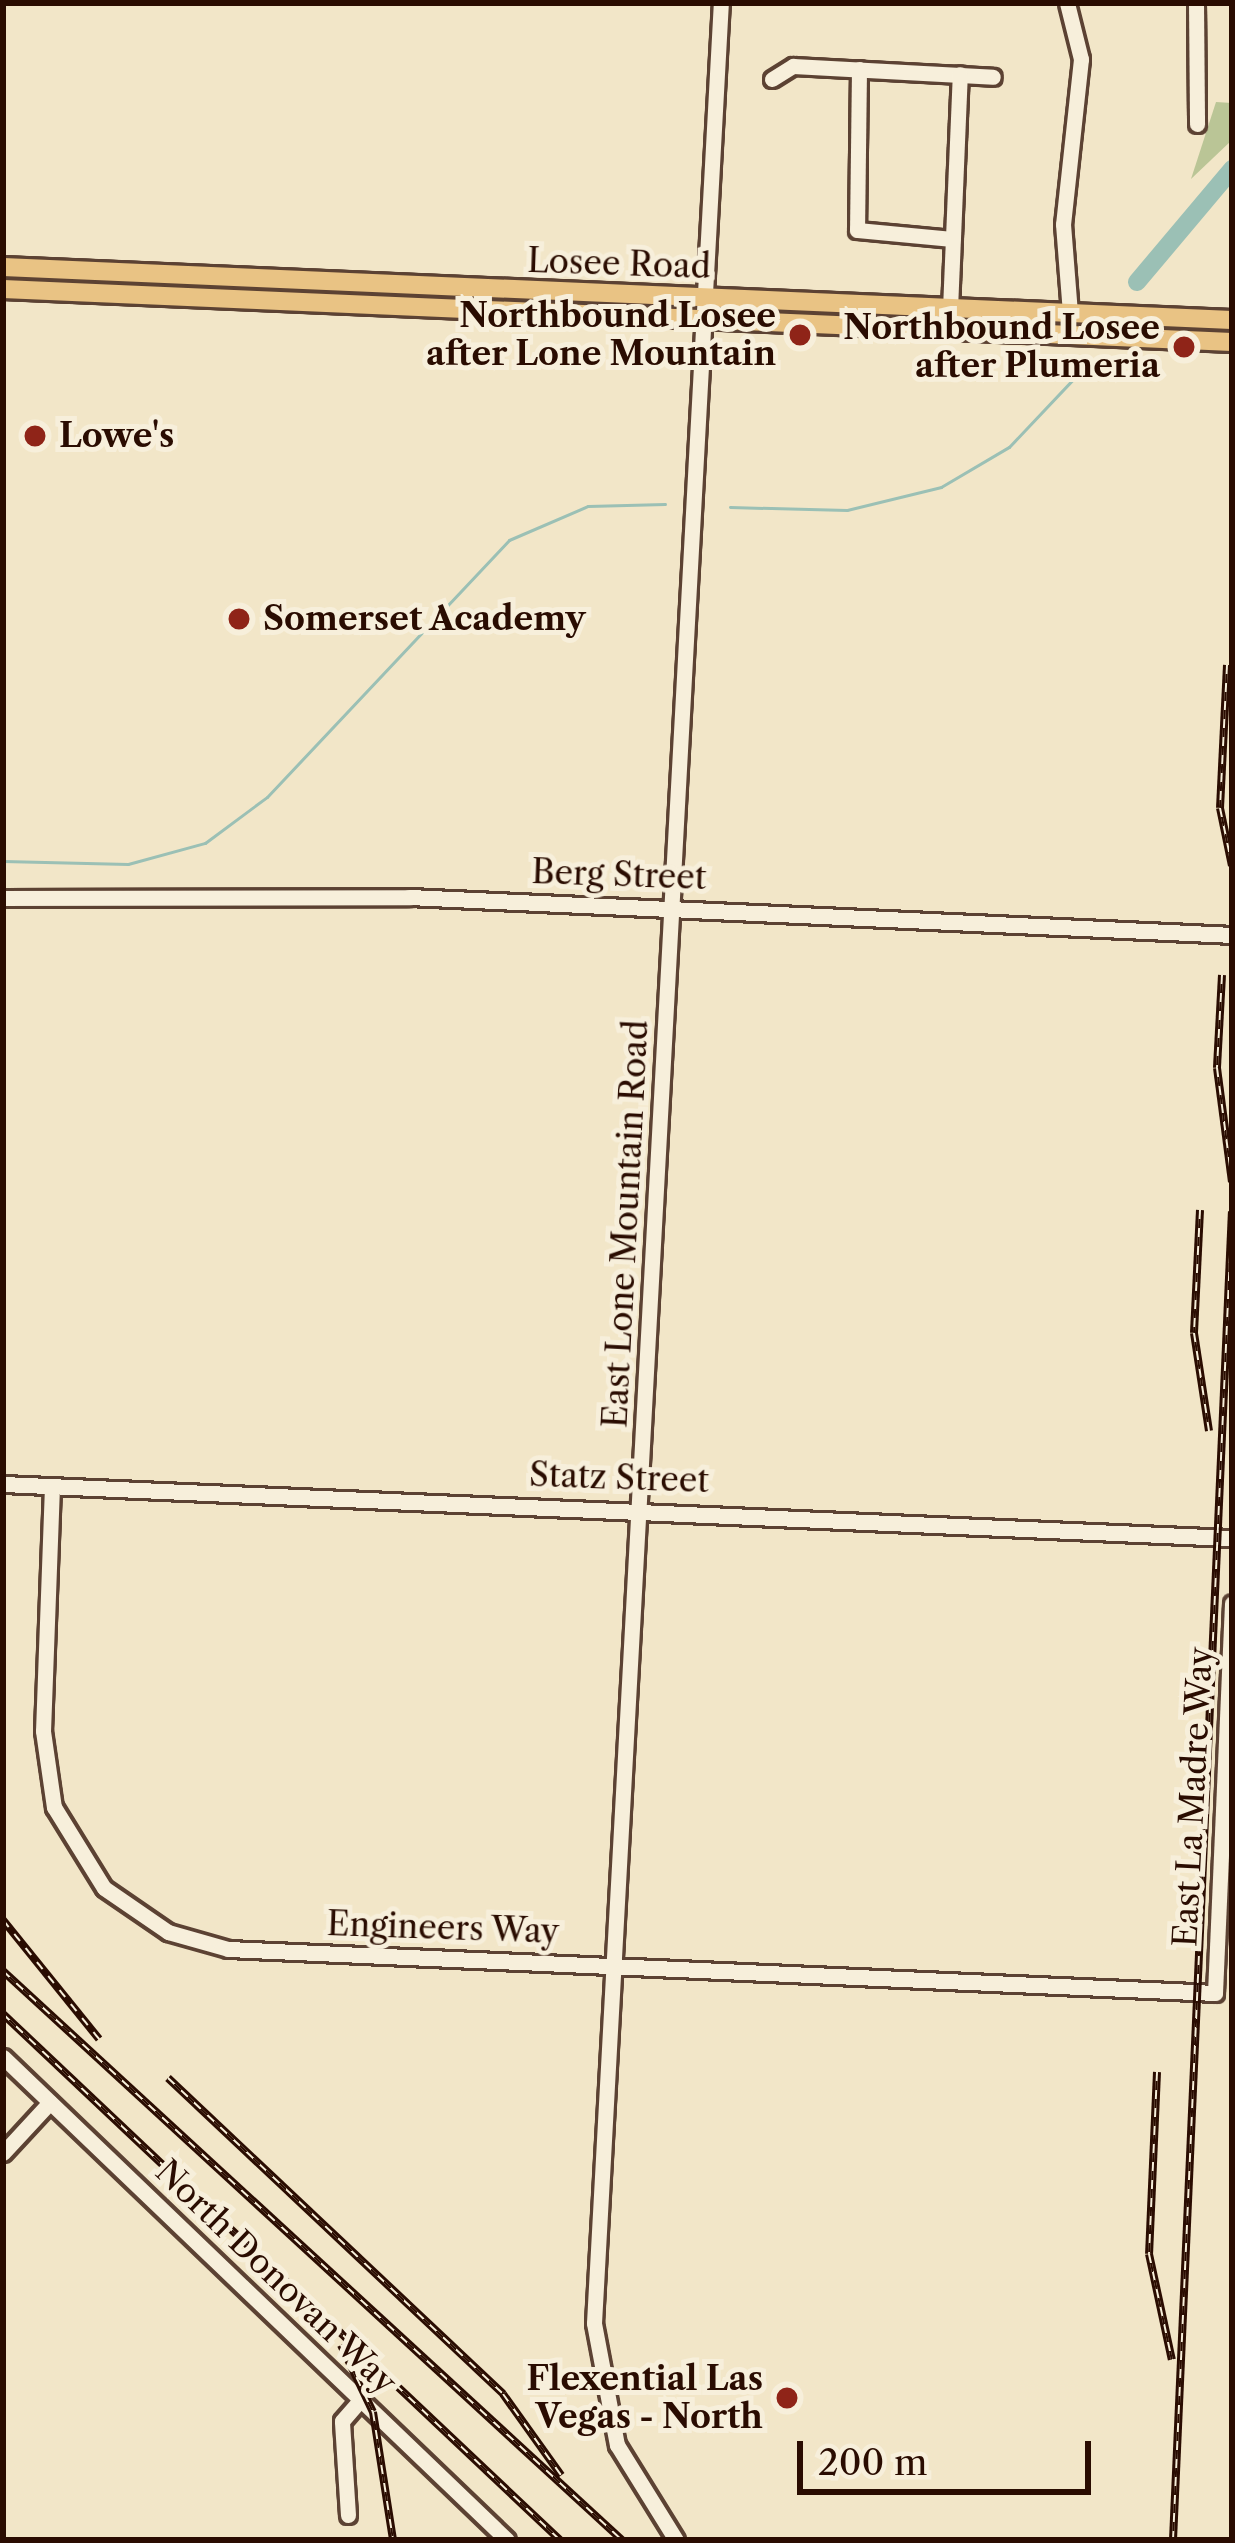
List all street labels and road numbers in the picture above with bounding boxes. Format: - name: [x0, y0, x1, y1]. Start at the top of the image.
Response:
- street label: Losee Road: [527, 241, 711, 287]
- street label: Berg Street: [531, 852, 707, 898]
- street label: East Lone Mountain Road: [596, 1019, 656, 1429]
- street label: Statz Street: [528, 1455, 710, 1501]
- street label: East La Madre Way: [1165, 1645, 1221, 1949]
- street label: Engineers Way: [326, 1904, 560, 1952]
- street label: North Donovan Way: [147, 2151, 405, 2403]

